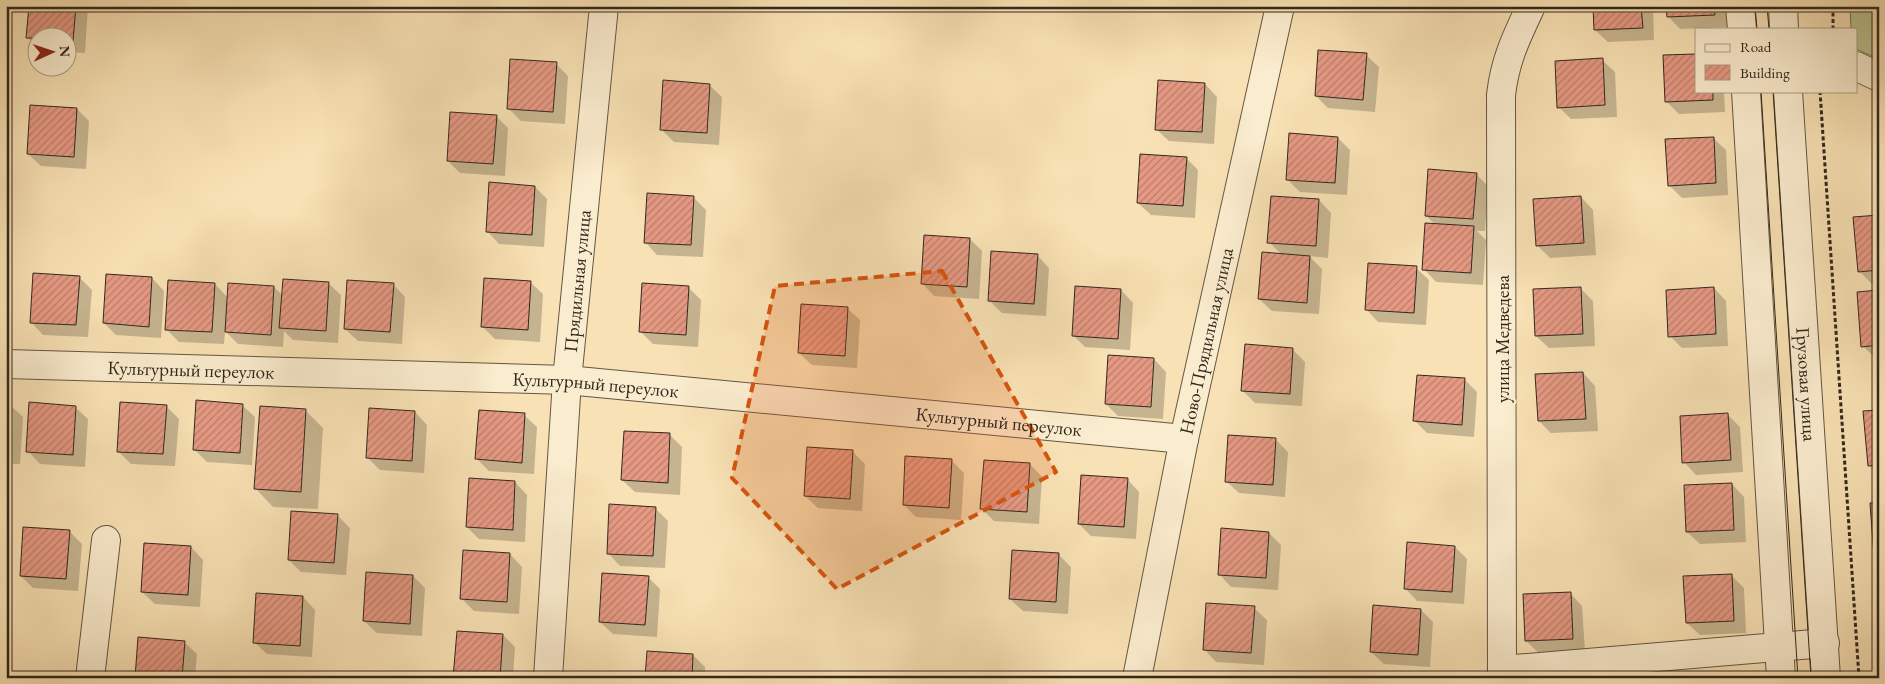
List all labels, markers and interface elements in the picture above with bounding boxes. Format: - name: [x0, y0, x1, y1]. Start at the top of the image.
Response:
- north arrow: [28, 28, 78, 78]
- legend: [1695, 28, 1858, 92]
- text: Road: [1740, 37, 1772, 56]
- text: N: [56, 45, 74, 58]
- text: Building: [1740, 63, 1790, 82]
- street label: Прядильная улица: [558, 208, 597, 354]
- street label: Ново-Прядильная улица: [1173, 245, 1239, 437]
- street label: улица Медведева: [1490, 275, 1515, 403]
- street label: Грузовая улица: [1790, 327, 1823, 443]
- street label: Культурный переулок: [107, 355, 275, 385]
- street label: Культурный переулок: [512, 366, 680, 404]
- street label: Культурный переулок: [915, 401, 1083, 442]

